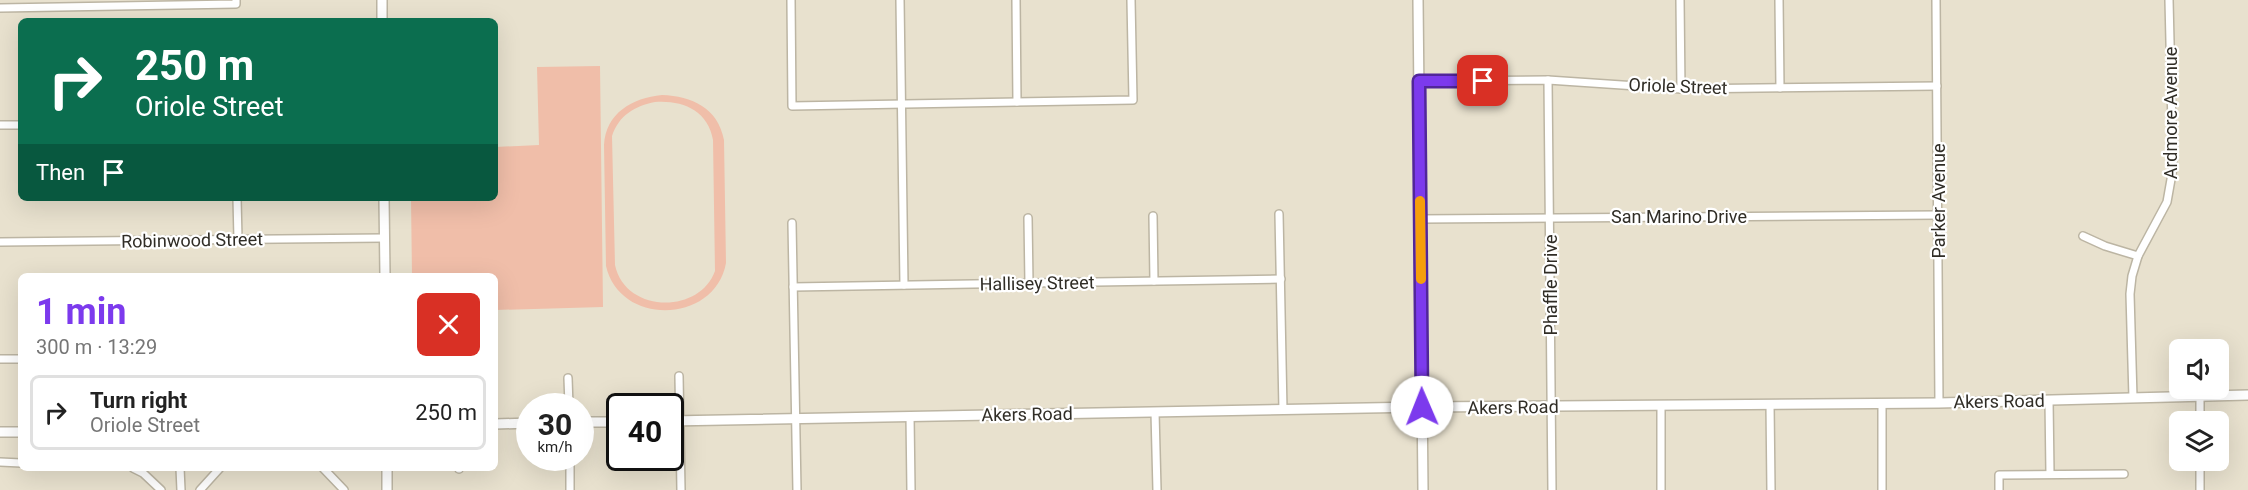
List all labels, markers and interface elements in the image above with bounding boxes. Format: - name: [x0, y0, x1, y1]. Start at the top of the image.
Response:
- text: 250 m: [135, 41, 254, 90]
- icon: right: [36, 42, 114, 120]
- street label: Ardmore Avenue: [2160, 47, 2181, 179]
- pin: [1457, 55, 1508, 106]
- icon: arrive: [1466, 64, 1499, 97]
- street label: Oriole Street: [1628, 74, 1728, 98]
- text: Oriole Street: [135, 91, 284, 123]
- street label: Parker Avenue: [1928, 143, 1949, 259]
- icon: arrive: [97, 156, 130, 189]
- text: Then: [36, 160, 85, 185]
- street label: San Marino Drive: [1611, 206, 1747, 227]
- street label: Robinwood Street: [121, 228, 263, 252]
- street label: Phaffle Drive: [1540, 235, 1561, 335]
- street label: Hallisey Street: [979, 271, 1095, 295]
- text: 1 min: [36, 291, 127, 333]
- button: close: [417, 293, 480, 356]
- text: 300 m · 13:29: [36, 335, 157, 359]
- map controls: [2169, 339, 2229, 471]
- button: sound: [2169, 339, 2229, 399]
- position arrow: [1390, 375, 1454, 439]
- text: Turn right: [90, 388, 187, 413]
- street label: Akers Road: [1953, 390, 2045, 412]
- speed limit sign: 40: [606, 393, 684, 471]
- icon: right: [39, 396, 72, 429]
- street label: Akers Road: [1467, 396, 1559, 418]
- text: 250 m: [415, 400, 477, 425]
- street label: Akers Road: [981, 403, 1073, 425]
- text: 30: [538, 407, 572, 442]
- button: layers: [2169, 411, 2229, 471]
- text: Oriole Street: [90, 413, 200, 437]
- text: km/h: [537, 438, 573, 456]

